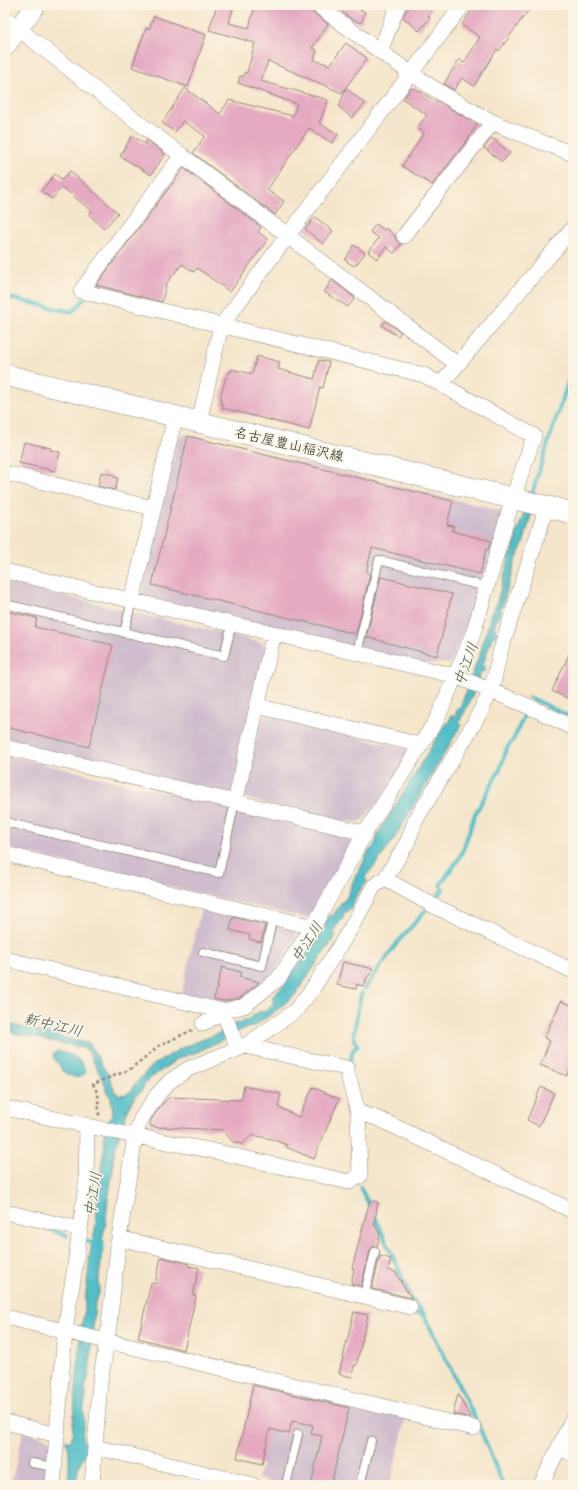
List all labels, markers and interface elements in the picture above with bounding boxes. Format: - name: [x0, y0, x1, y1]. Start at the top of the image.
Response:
- street label: 名古屋豊山稲沢線: [232, 423, 346, 468]
- water label: 中江川: [449, 639, 485, 689]
- water label: 中江川: [286, 918, 329, 967]
- water label: 新中江川: [21, 1009, 84, 1043]
- water label: 中江川: [80, 1170, 108, 1218]

